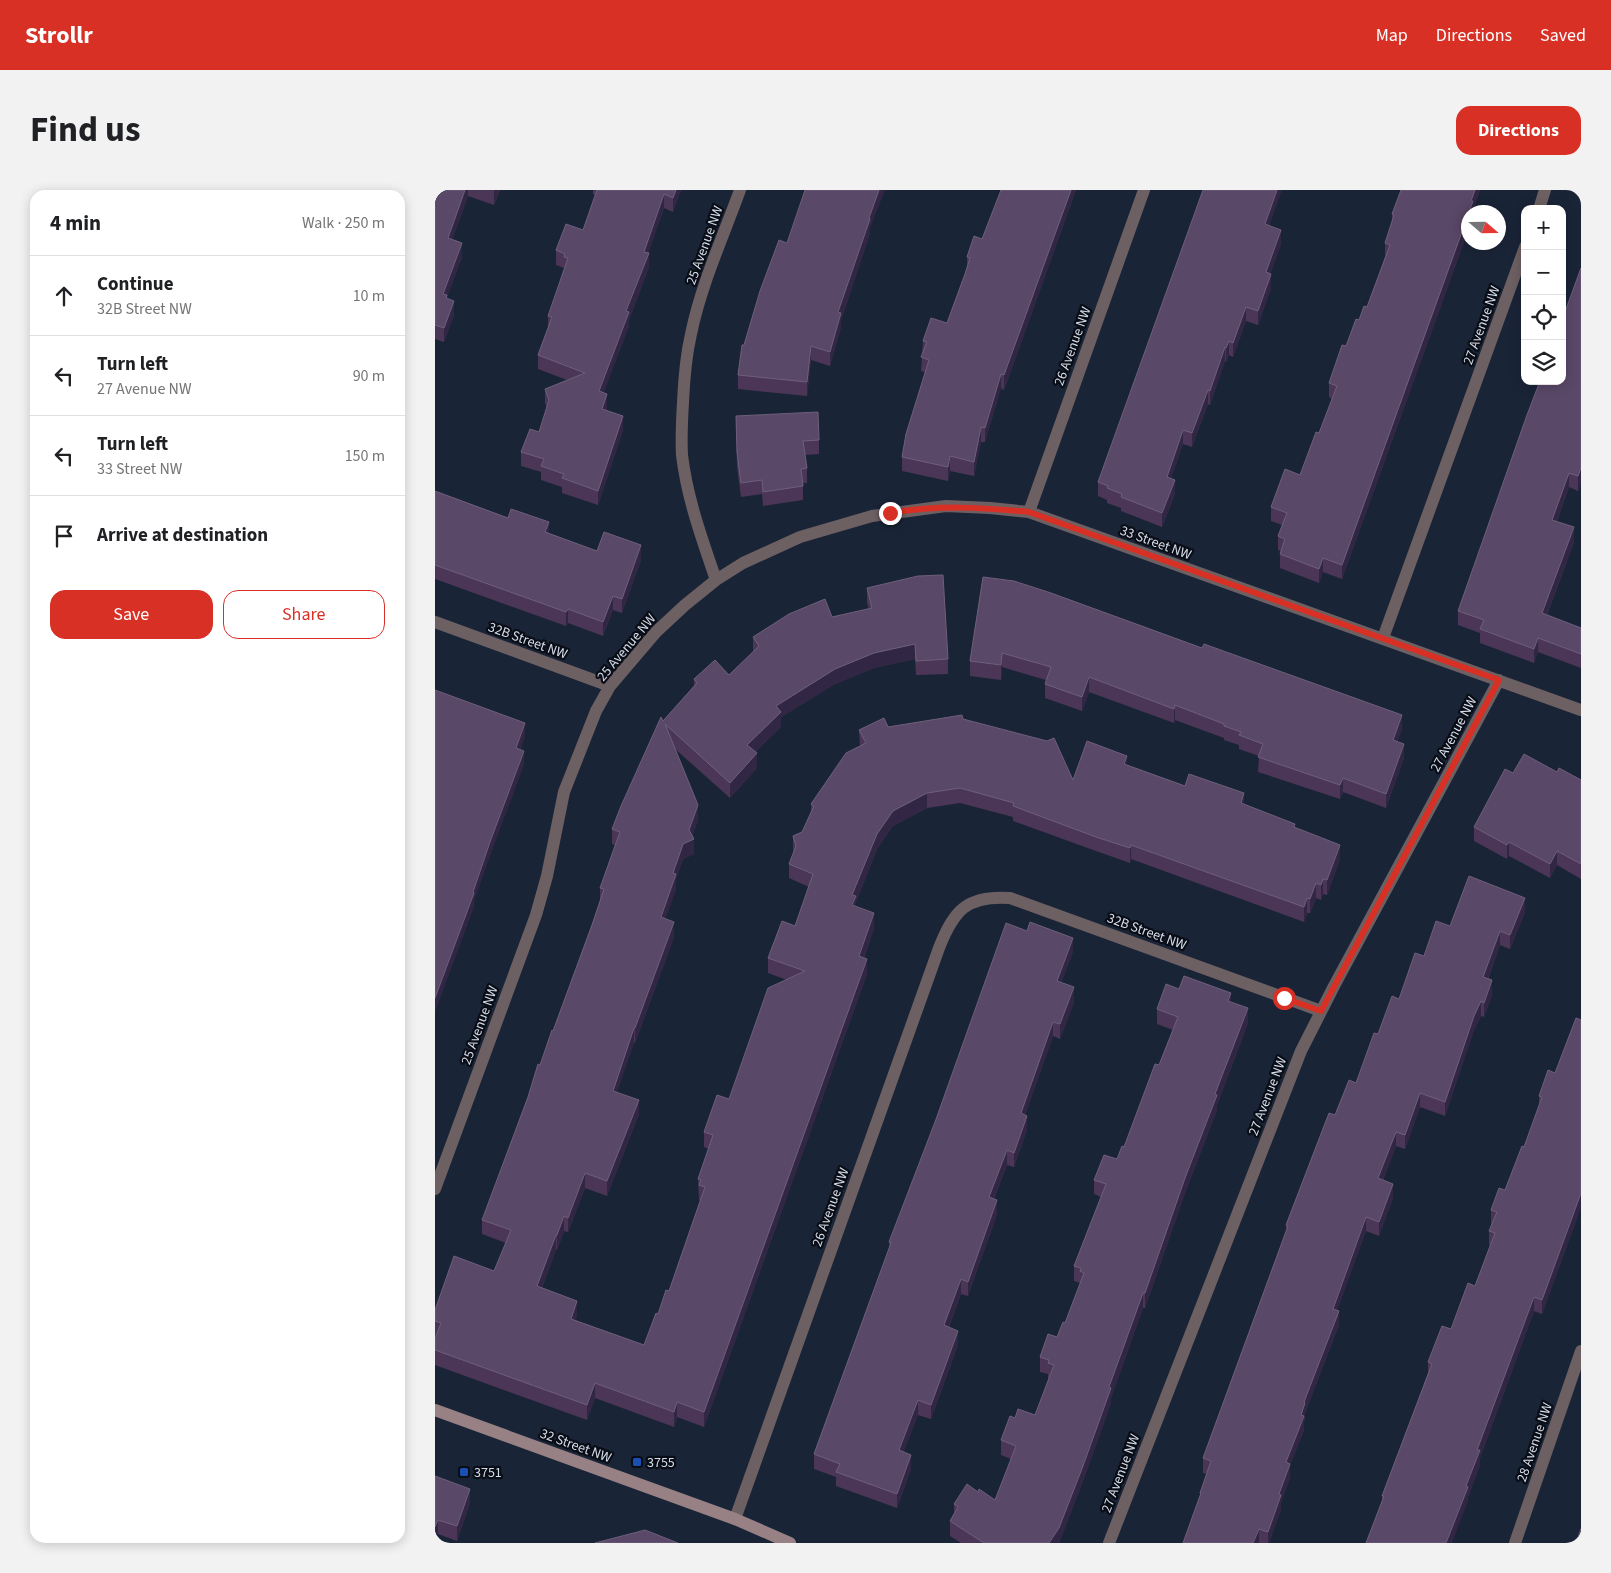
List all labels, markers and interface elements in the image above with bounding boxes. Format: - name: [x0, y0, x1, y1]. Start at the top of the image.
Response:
- text: Strollr: [25, 18, 93, 53]
- text: Map: [1376, 23, 1408, 48]
- text: Directions: [1436, 23, 1512, 48]
- text: Saved: [1540, 23, 1586, 48]
- text: Find us: [30, 105, 140, 155]
- button: Directions: [1456, 106, 1581, 155]
- street label: 25 Avenue NW: [681, 203, 728, 288]
- north arrow: [1461, 205, 1506, 250]
- map controls: [1521, 205, 1566, 385]
- button: +: [1521, 205, 1566, 250]
- text: 4 min: [50, 208, 101, 238]
- text: Walk · 250 m: [302, 212, 385, 234]
- button: −: [1521, 250, 1566, 295]
- text: Continue: [97, 271, 174, 298]
- icon: ahead: [50, 282, 78, 310]
- street label: 27 Avenue NW: [1458, 283, 1505, 368]
- text: 10 m: [353, 285, 385, 307]
- button: locate: [1521, 295, 1566, 340]
- text: 32B Street NW: [97, 298, 192, 320]
- street label: 26 Avenue NW: [1049, 304, 1096, 389]
- button: layers: [1521, 340, 1566, 385]
- text: Turn left: [97, 351, 168, 378]
- icon: left: [50, 362, 78, 390]
- text: 90 m: [353, 365, 385, 387]
- text: 27 Avenue NW: [97, 378, 192, 400]
- text: Turn left: [97, 431, 168, 458]
- icon: left: [50, 442, 78, 470]
- text: 150 m: [345, 445, 385, 467]
- text: 33 Street NW: [97, 458, 182, 480]
- route end: [879, 502, 902, 525]
- street label: 33 Street NW: [1117, 521, 1194, 565]
- icon: arrive: [50, 522, 78, 550]
- text: Arrive at destination: [97, 522, 268, 549]
- button: Save: [50, 590, 213, 639]
- button: Share: [223, 590, 385, 639]
- street label: 25 Avenue NW: [593, 610, 661, 686]
- street label: 32B Street NW: [485, 617, 570, 665]
- street label: 27 Avenue NW: [1426, 693, 1482, 776]
- street label: 32B Street NW: [1104, 908, 1189, 956]
- street label: 25 Avenue NW: [456, 983, 503, 1068]
- route start: [1273, 987, 1296, 1010]
- street label: 27 Avenue NW: [1244, 1054, 1292, 1139]
- street label: 26 Avenue NW: [807, 1165, 854, 1250]
- street label: 28 Avenue NW: [1512, 1400, 1558, 1485]
- street label: 32 Street NW: [537, 1424, 614, 1468]
- street label: 27 Avenue NW: [1097, 1431, 1145, 1516]
- place label: 3755: [647, 1453, 675, 1473]
- marker: 3755: [631, 1456, 643, 1468]
- place label: 3751: [474, 1463, 502, 1483]
- marker: 3751: [458, 1466, 470, 1478]

